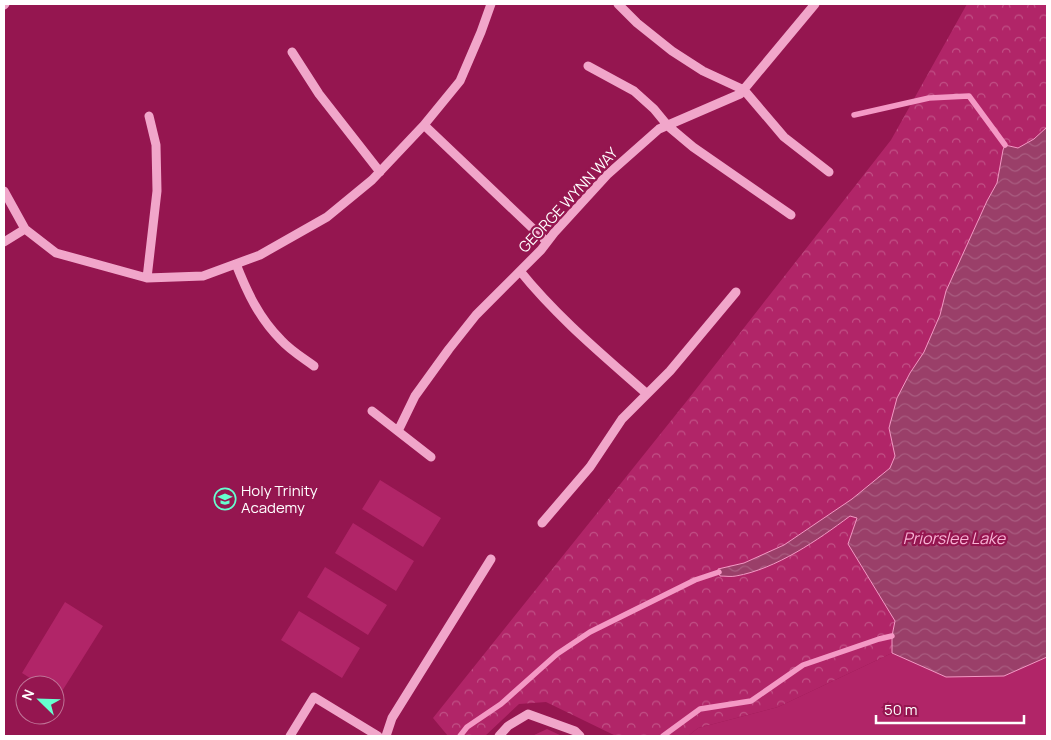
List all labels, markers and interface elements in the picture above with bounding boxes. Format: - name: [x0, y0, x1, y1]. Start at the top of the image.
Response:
- street label: GEORGE WYNN WAY: [514, 142, 623, 257]
- place label: Holy Trinity Academy: [241, 480, 318, 518]
- school or university icon: Holy Trinity Academy: [213, 487, 237, 511]
- water label: Priorslee Lake: [903, 527, 1007, 549]
- north arrow: [15, 675, 65, 725]
- text: N: [17, 686, 38, 703]
- scale bar: [876, 692, 1024, 724]
- text: 50 m: [884, 699, 918, 720]

